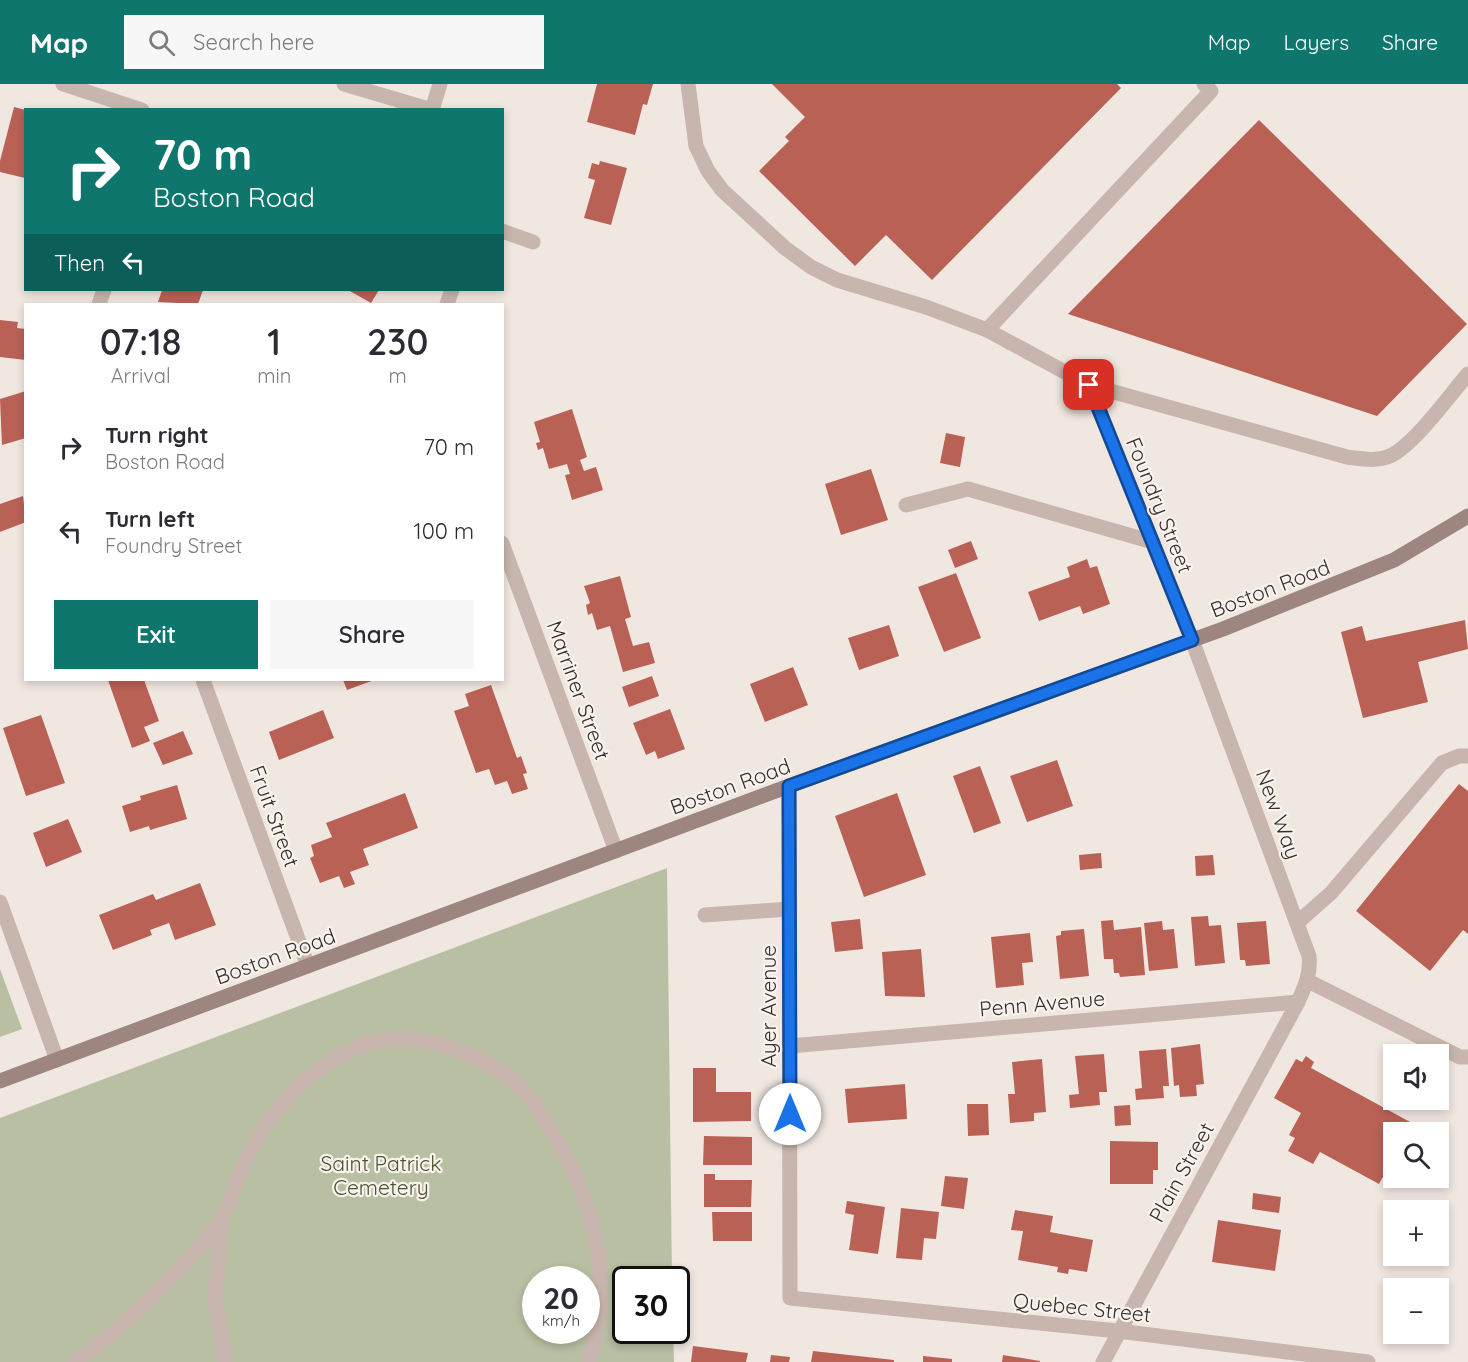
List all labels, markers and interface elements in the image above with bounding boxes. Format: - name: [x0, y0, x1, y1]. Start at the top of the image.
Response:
- search box: [124, 15, 544, 69]
- text: Map: [30, 25, 88, 60]
- icon: search: [145, 26, 178, 59]
- text: Search here: [193, 28, 315, 56]
- text: Map: [1208, 29, 1251, 55]
- text: Layers: [1284, 29, 1349, 55]
- text: Share: [1382, 29, 1438, 55]
- text: 70 m: [153, 128, 252, 181]
- icon: right: [54, 132, 132, 210]
- text: Boston Road: [153, 180, 315, 214]
- icon: left: [117, 246, 150, 279]
- text: Then: [54, 249, 105, 277]
- text: 07:18: [100, 319, 181, 364]
- text: 1: [267, 319, 281, 364]
- text: 230: [367, 319, 428, 364]
- pin: [1063, 359, 1114, 410]
- text: Arrival: [111, 363, 171, 388]
- text: min: [257, 363, 291, 388]
- text: m: [388, 363, 407, 388]
- icon: arrive: [1072, 368, 1105, 401]
- text: Turn right: [105, 421, 209, 449]
- icon: right: [54, 431, 87, 464]
- text: 70 m: [424, 433, 474, 461]
- street label: Foundry Street: [1121, 433, 1199, 577]
- text: Boston Road: [105, 449, 225, 474]
- text: Turn left: [105, 505, 195, 533]
- icon: left: [54, 515, 87, 548]
- text: 100 m: [414, 517, 474, 545]
- text: Foundry Street: [105, 533, 242, 558]
- street label: Boston Road: [1207, 553, 1333, 623]
- button: Exit: [54, 600, 258, 669]
- button: Share: [270, 600, 474, 669]
- street label: Marriner Street: [542, 617, 616, 763]
- street label: Boston Road: [666, 752, 794, 820]
- street label: Fruit Street: [245, 762, 305, 870]
- street label: New Way: [1251, 766, 1307, 862]
- street label: Boston Road: [211, 922, 339, 990]
- street label: Ayer Avenue: [755, 945, 781, 1067]
- street label: Penn Avenue: [978, 985, 1106, 1021]
- map controls: [1383, 1044, 1449, 1344]
- button: sound: [1383, 1044, 1449, 1110]
- position arrow: [758, 1082, 822, 1146]
- street label: Plain Street: [1143, 1118, 1219, 1226]
- button: search: [1383, 1122, 1449, 1188]
- park label: Saint Patrick Cemetery: [321, 1150, 441, 1200]
- button: +: [1383, 1200, 1449, 1266]
- speed limit sign: 30: [612, 1266, 690, 1344]
- button: −: [1383, 1278, 1449, 1344]
- text: 20: [543, 1279, 579, 1317]
- street label: Quebec Street: [1012, 1287, 1152, 1327]
- text: km/h: [542, 1311, 580, 1330]

